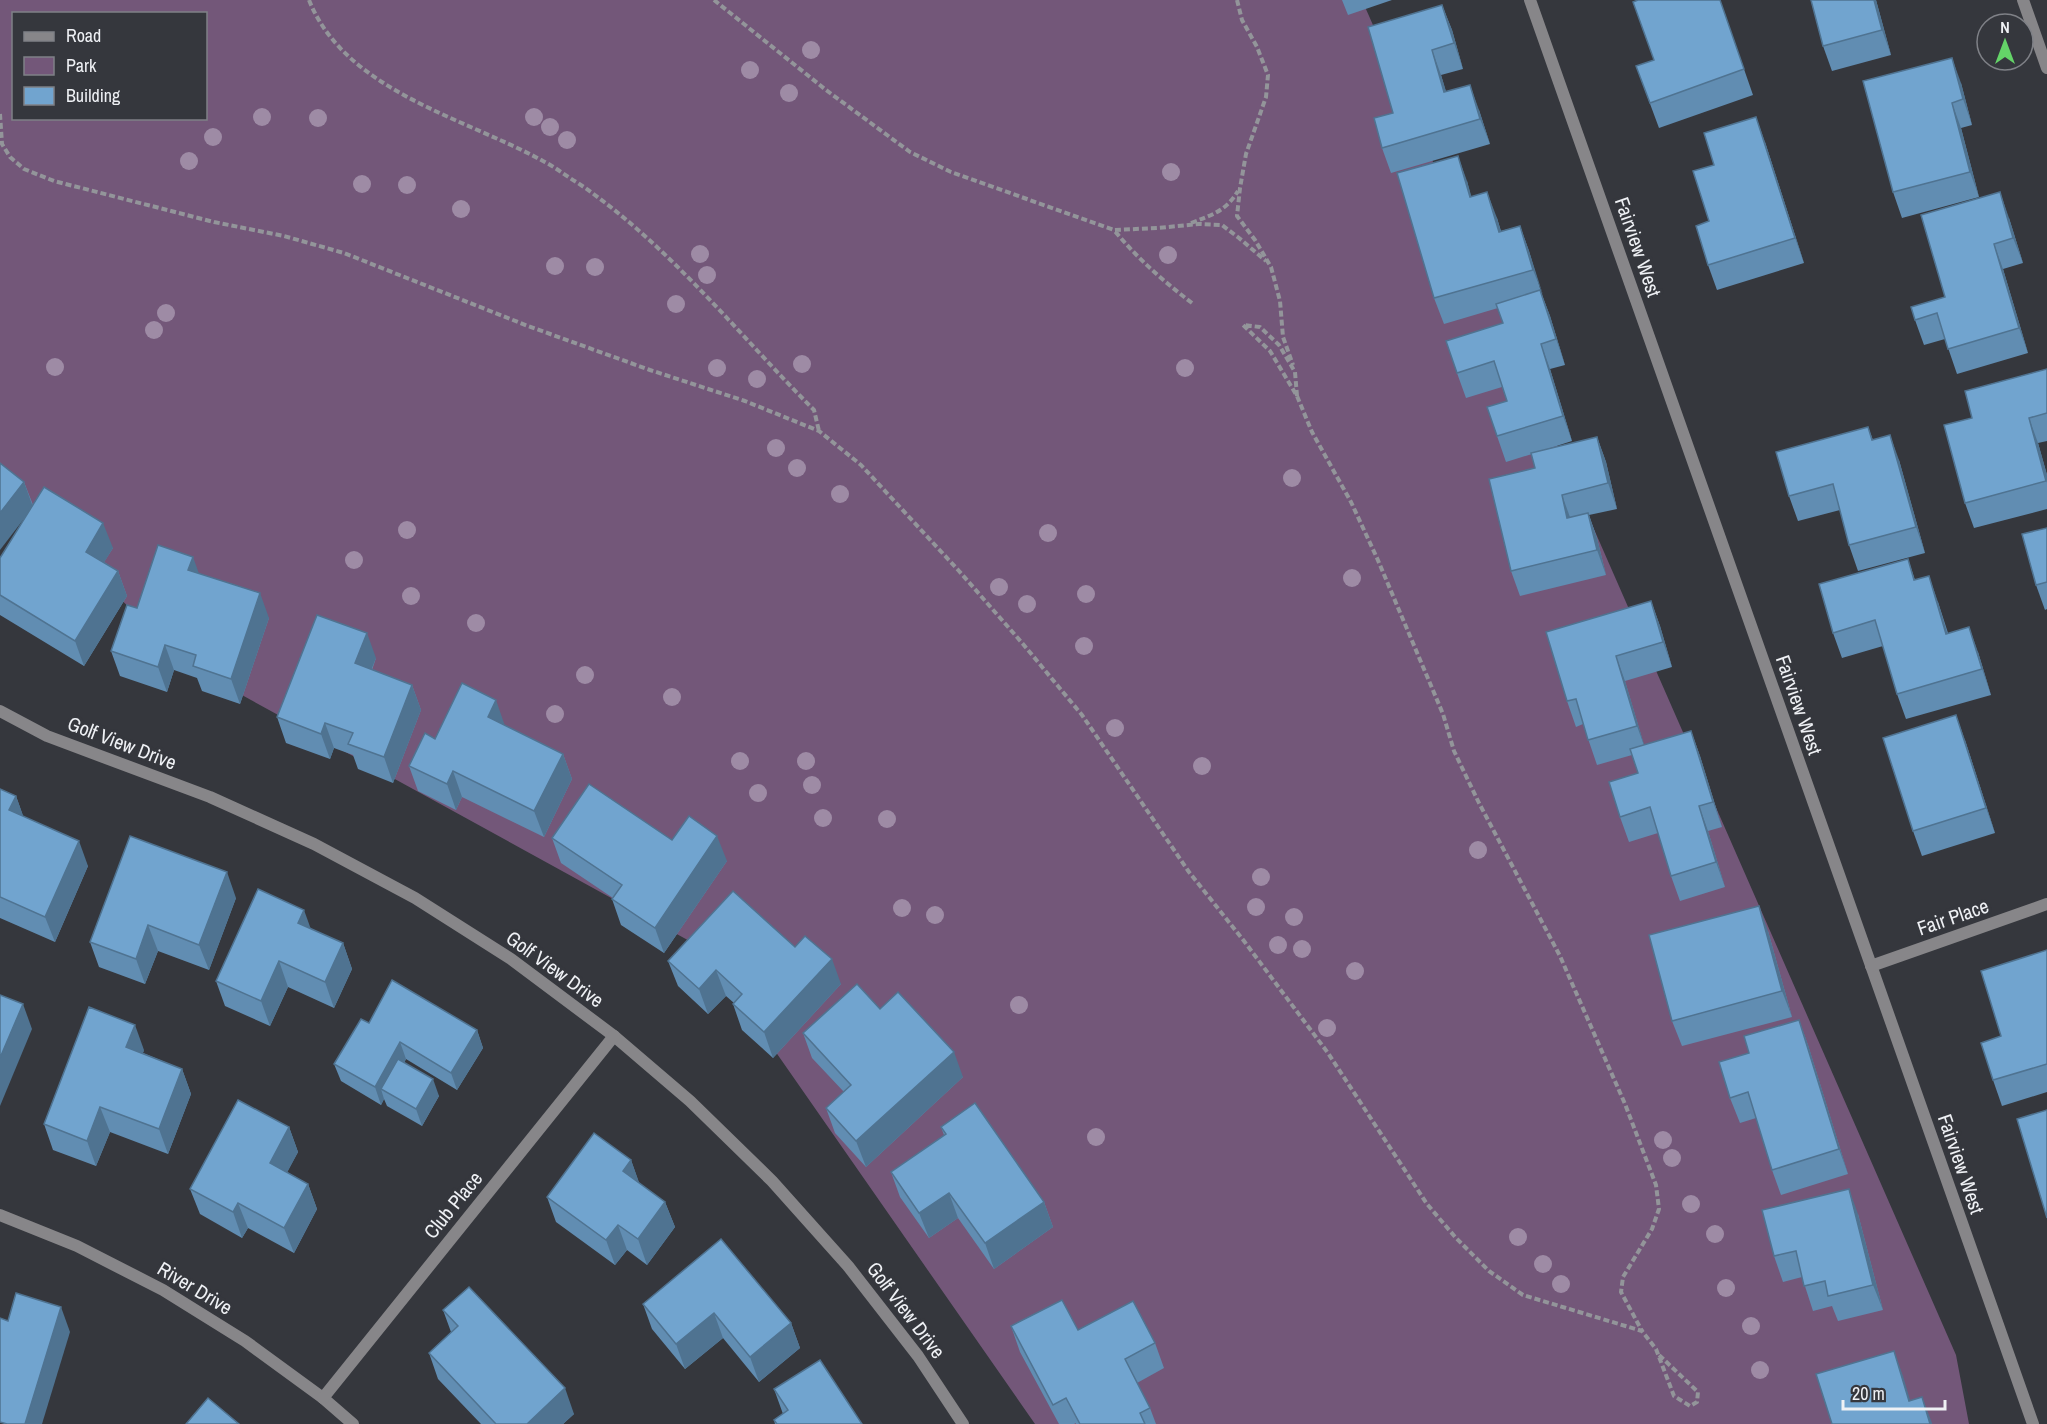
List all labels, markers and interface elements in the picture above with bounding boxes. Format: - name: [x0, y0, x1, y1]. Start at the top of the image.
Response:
- legend: [12, 12, 207, 120]
- north arrow: [1975, 12, 2035, 72]
- text: N: [2000, 16, 2010, 38]
- text: Road: [66, 23, 101, 48]
- text: Park: [66, 53, 97, 78]
- text: Building: [66, 83, 121, 108]
- street label: Fairview West: [1609, 193, 1668, 301]
- street label: Fairview West: [1770, 651, 1829, 759]
- street label: Golf View Drive: [64, 709, 180, 776]
- street label: Fair Place: [1913, 892, 1992, 941]
- street label: Golf View Drive: [501, 924, 610, 1013]
- street label: Fairview West: [1932, 1110, 1991, 1218]
- street label: Club Place: [417, 1165, 488, 1244]
- street label: River Drive: [153, 1255, 238, 1320]
- street label: Golf View Drive: [861, 1256, 952, 1364]
- scale bar: [1843, 1373, 1945, 1411]
- text: 20 m: [1852, 1381, 1885, 1406]

